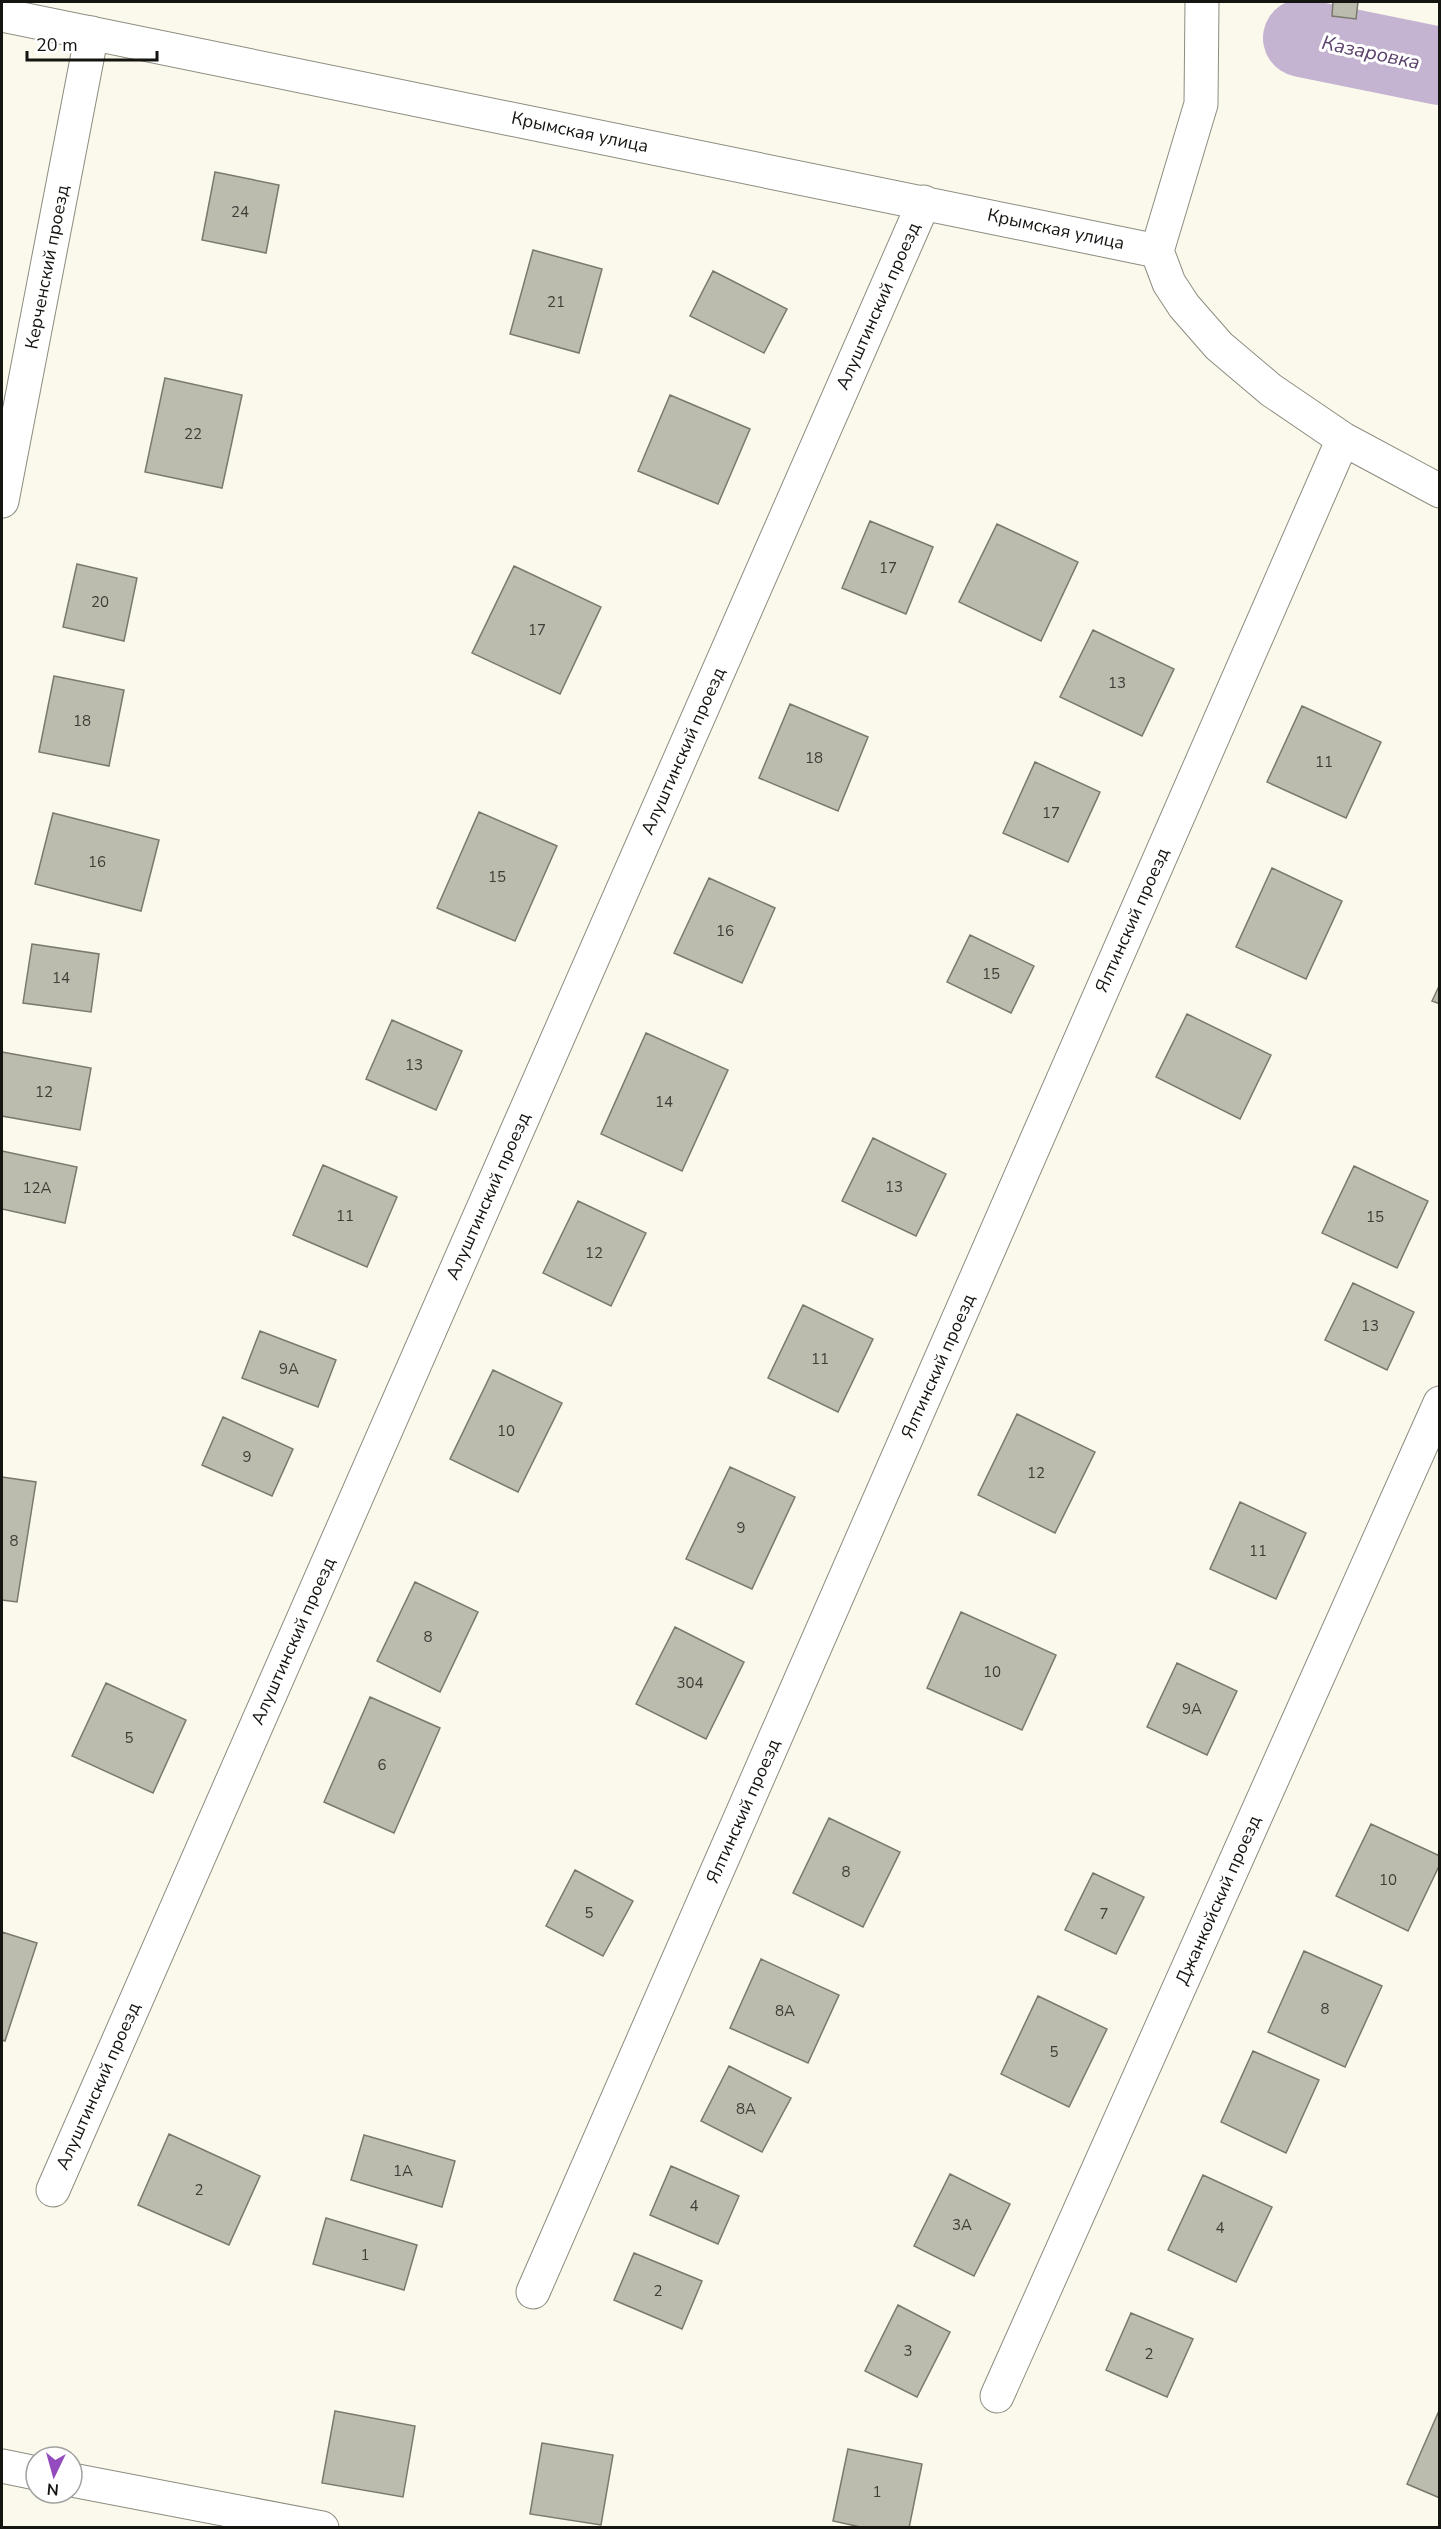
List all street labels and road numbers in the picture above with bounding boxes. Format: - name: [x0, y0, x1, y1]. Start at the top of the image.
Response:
- street label: Крымская улица: [509, 106, 651, 158]
- street label: Керченский проезд: [19, 183, 75, 351]
- street label: Крымская улица: [985, 203, 1127, 255]
- street label: Алуштинский проезд: [830, 218, 926, 394]
- street label: Алуштинский проезд: [635, 663, 731, 839]
- street label: Ялтинский проезд: [1089, 844, 1175, 996]
- street label: Алуштинский проезд: [440, 1108, 536, 1284]
- street label: Ялтинский проезд: [895, 1290, 981, 1442]
- street label: Алуштинский проезд: [245, 1553, 341, 1729]
- street label: Ялтинский проезд: [700, 1735, 786, 1887]
- street label: Джанкойский проезд: [1170, 1811, 1266, 1989]
- street label: Алуштинский проезд: [50, 1998, 146, 2174]

